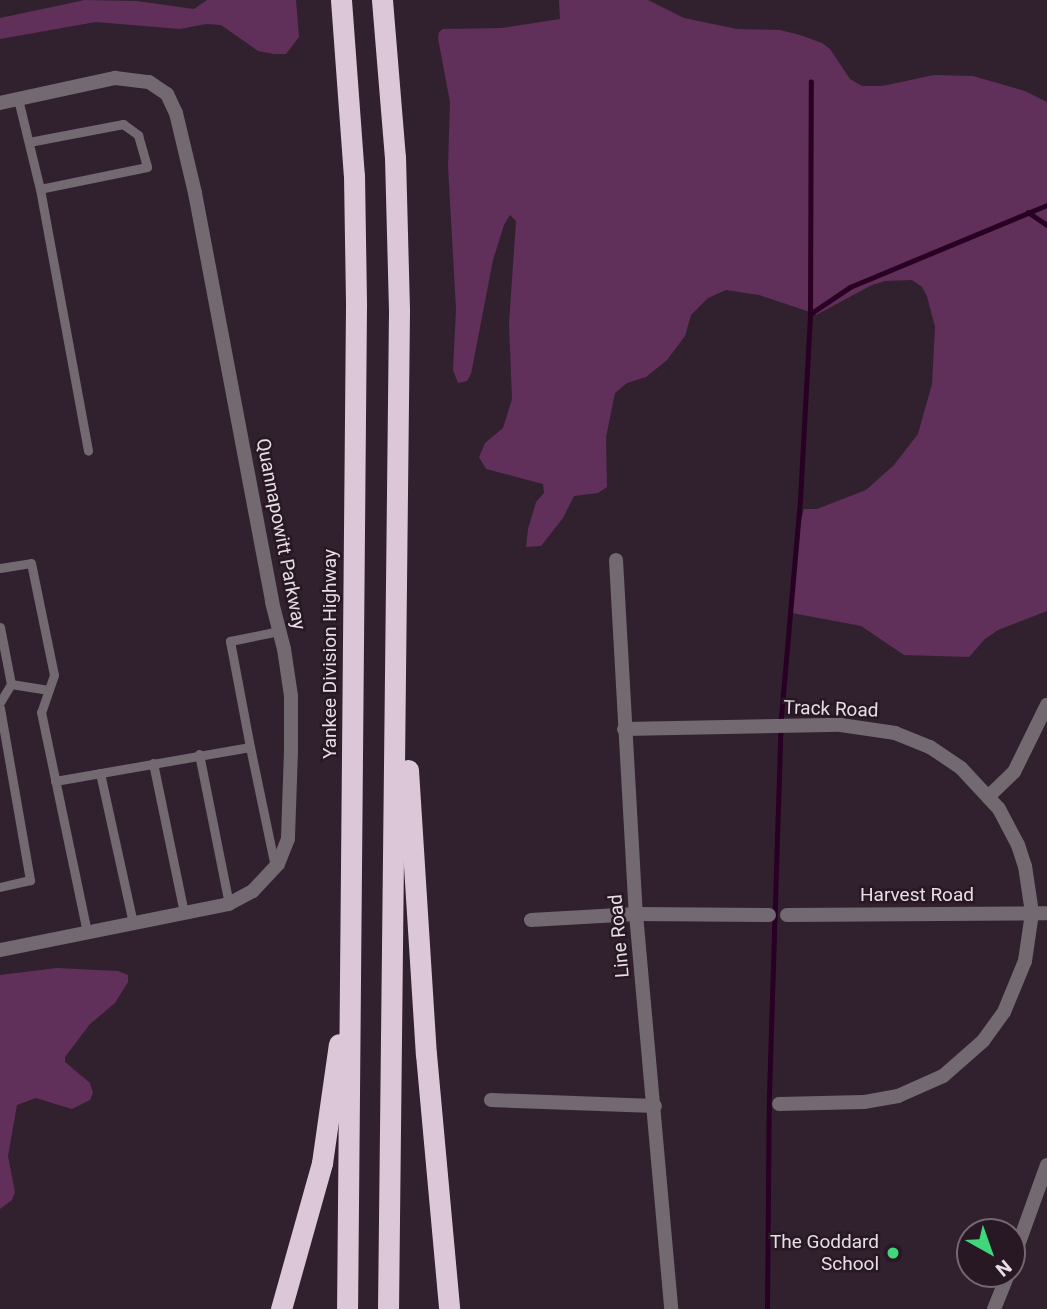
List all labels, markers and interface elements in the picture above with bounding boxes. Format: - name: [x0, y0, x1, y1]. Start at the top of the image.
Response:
- street label: Quannapowitt Parkway: [251, 436, 311, 632]
- street label: Yankee Division Highway: [319, 549, 341, 759]
- street label: Track Road: [783, 696, 879, 722]
- street label: Harvest Road: [860, 884, 974, 906]
- street label: Line Road: [604, 893, 634, 979]
- north arrow: [956, 1218, 1026, 1288]
- place label: The Goddard School: [770, 1231, 879, 1275]
- marker: The Goddard School: [885, 1245, 901, 1261]
- text: N: [991, 1255, 1016, 1281]

